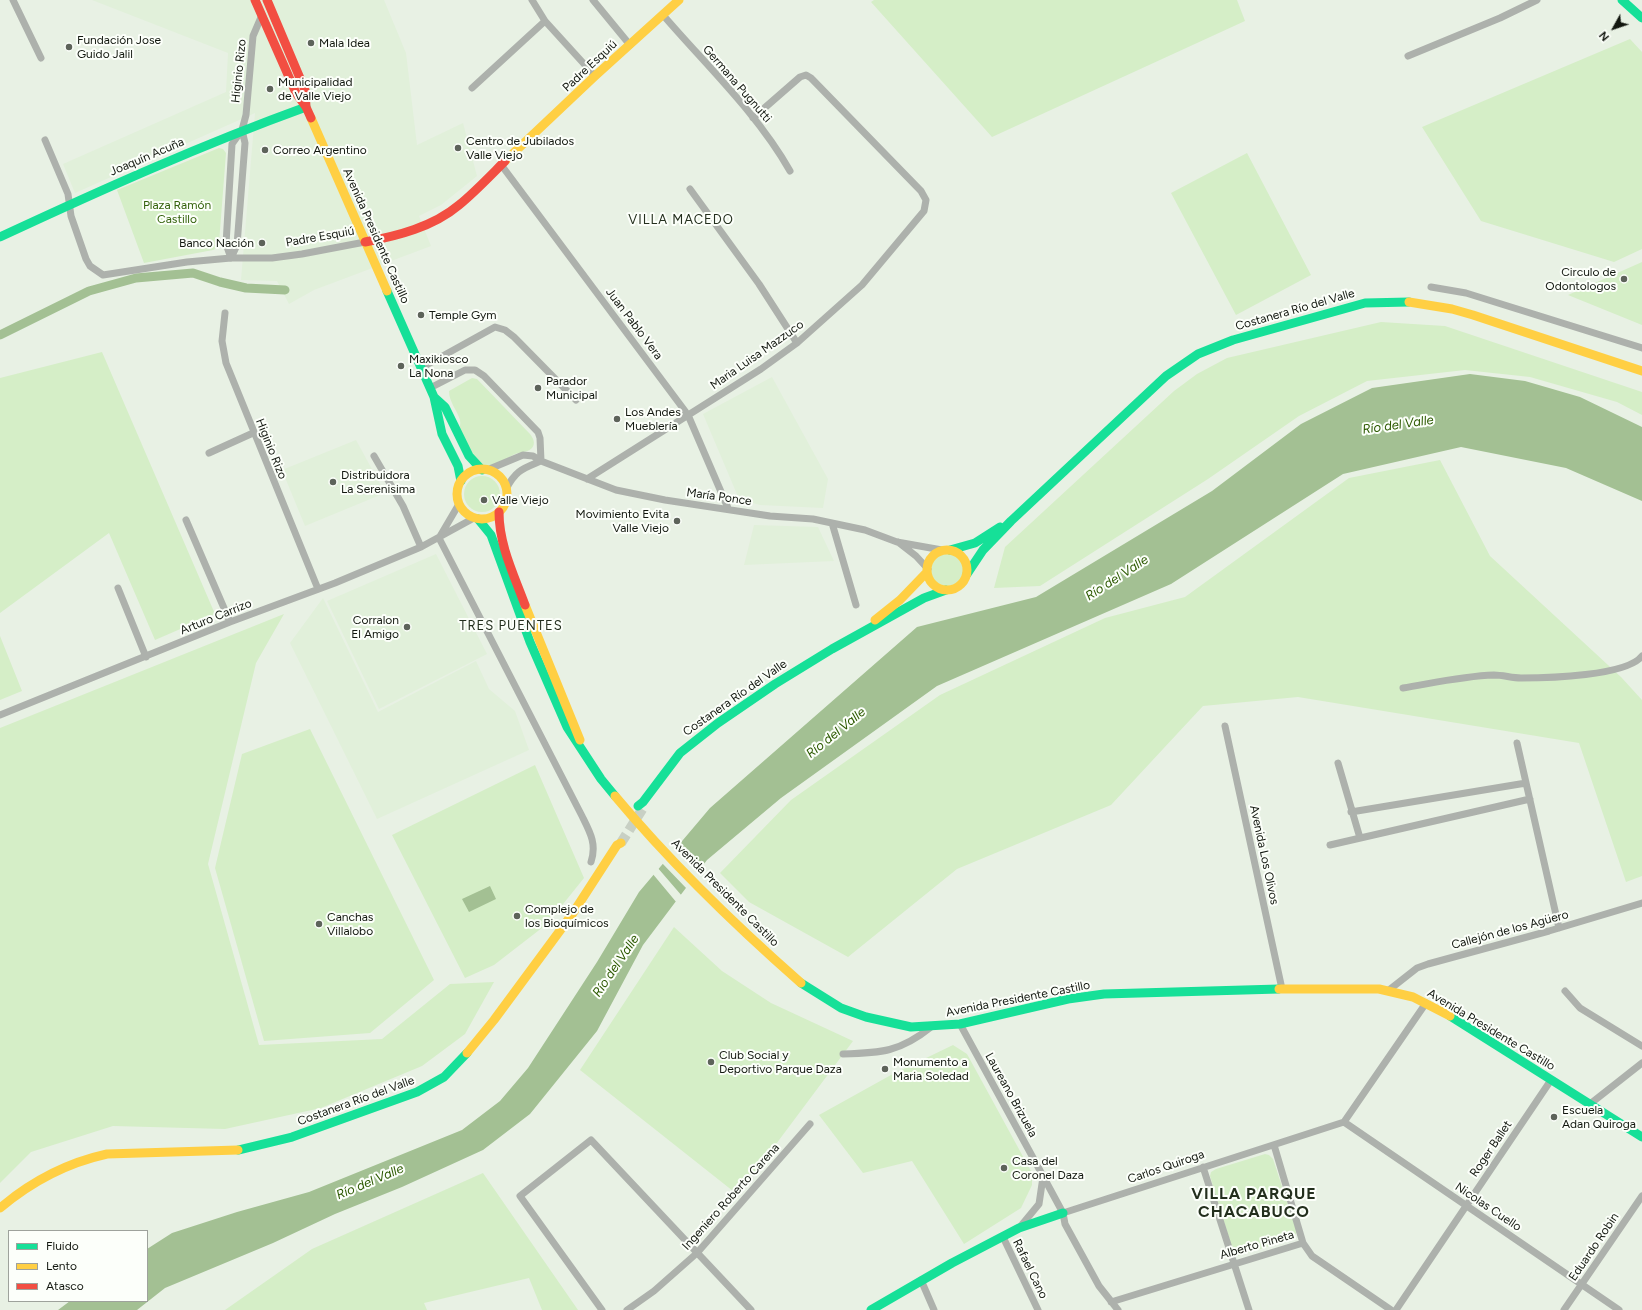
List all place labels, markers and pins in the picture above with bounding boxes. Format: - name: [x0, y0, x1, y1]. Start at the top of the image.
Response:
- place label: Fundación Jose Guido Jalil: [77, 33, 161, 61]
- place label: Mala Idea: [319, 36, 370, 50]
- marker: Mala Idea: [306, 38, 316, 48]
- marker: Fundación Jose Guido Jalil: [64, 42, 74, 52]
- place label: Municipalidad de Valle Viejo: [278, 75, 352, 103]
- marker: Municipalidad de Valle Viejo: [265, 84, 275, 94]
- place label: Centro de Jubilados Valle Viejo: [466, 134, 574, 162]
- place label: Correo Argentino: [273, 143, 367, 157]
- marker: Centro de Jubilados Valle Viejo: [453, 143, 463, 153]
- marker: Correo Argentino: [260, 145, 270, 155]
- place label: Banco Nación: [179, 236, 254, 250]
- marker: Banco Nación: [257, 238, 267, 248]
- place label: Circulo de Odontologos: [1545, 265, 1616, 293]
- marker: Circulo de Odontologos: [1619, 274, 1629, 284]
- place label: Temple Gym: [429, 308, 497, 322]
- marker: Temple Gym: [416, 310, 426, 320]
- place label: Maxikiosco La Nona: [409, 352, 468, 380]
- marker: Maxikiosco La Nona: [396, 361, 406, 371]
- place label: Parador Municipal: [546, 374, 597, 402]
- marker: Parador Municipal: [533, 383, 543, 393]
- place label: Los Andes Mueblería: [625, 405, 681, 433]
- marker: Los Andes Mueblería: [612, 414, 622, 424]
- place label: Distribuidora La Serenisima: [341, 468, 415, 496]
- marker: Distribuidora La Serenisima: [328, 477, 338, 487]
- place label: Valle Viejo: [492, 493, 549, 507]
- marker: Valle Viejo: [479, 495, 489, 505]
- place label: Movimiento Evita Valle Viejo: [576, 507, 669, 535]
- marker: Movimiento Evita Valle Viejo: [672, 516, 682, 526]
- place label: Corralon El Amigo: [351, 613, 399, 641]
- marker: Corralon El Amigo: [402, 622, 412, 632]
- place label: Complejo de los Bioquímicos: [525, 902, 609, 930]
- place label: Canchas Villalobo: [327, 910, 373, 938]
- marker: Complejo de los Bioquímicos: [512, 911, 522, 921]
- marker: Canchas Villalobo: [314, 919, 324, 929]
- place label: Club Social y Deportivo Parque Daza: [719, 1048, 842, 1076]
- place label: Monumento a Maria Soledad: [893, 1055, 969, 1083]
- marker: Club Social y Deportivo Parque Daza: [706, 1057, 716, 1067]
- marker: Monumento a Maria Soledad: [880, 1064, 890, 1074]
- place label: Escuela Adan Quiroga: [1562, 1103, 1636, 1131]
- marker: Escuela Adan Quiroga: [1549, 1112, 1559, 1122]
- place label: Casa del Coronel Daza: [1012, 1154, 1084, 1182]
- marker: Casa del Coronel Daza: [999, 1163, 1009, 1173]

